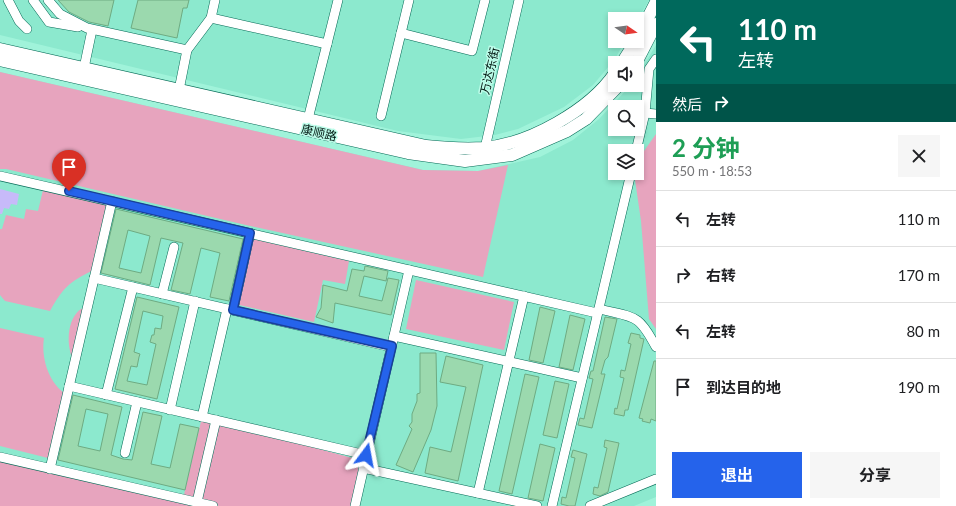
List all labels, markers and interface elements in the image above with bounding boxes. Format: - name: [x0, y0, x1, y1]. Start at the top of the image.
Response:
- north arrow: [608, 12, 644, 48]
- map controls: [608, 12, 644, 180]
- text: 110 m: [738, 12, 817, 46]
- icon: left: [672, 16, 724, 68]
- street label: 万达东街: [477, 46, 502, 96]
- text: 左转: [738, 49, 774, 71]
- button: sound: [608, 56, 644, 92]
- icon: right: [710, 92, 732, 114]
- text: 然后: [672, 95, 702, 113]
- button: search: [608, 100, 644, 136]
- street label: 康顺路: [300, 121, 338, 144]
- text: 2 分钟: [672, 133, 740, 162]
- button: close: [898, 135, 940, 177]
- button: layers: [608, 144, 644, 180]
- pin: [52, 150, 86, 191]
- icon: arrive: [58, 156, 80, 178]
- text: 550 m · 18:53: [672, 163, 752, 179]
- icon: left: [672, 208, 694, 230]
- text: 左转: [706, 210, 736, 228]
- text: 110 m: [898, 210, 940, 228]
- icon: right: [672, 264, 694, 286]
- text: 右转: [706, 266, 736, 284]
- text: 170 m: [898, 266, 940, 284]
- icon: left: [672, 320, 694, 342]
- text: 左转: [706, 322, 736, 340]
- text: 80 m: [906, 322, 940, 340]
- icon: arrive: [672, 376, 694, 398]
- text: 到达目的地: [706, 378, 781, 396]
- text: 190 m: [898, 378, 940, 396]
- position arrow: [345, 434, 387, 476]
- button: 退出: [672, 452, 802, 498]
- button: 分享: [810, 452, 940, 498]

